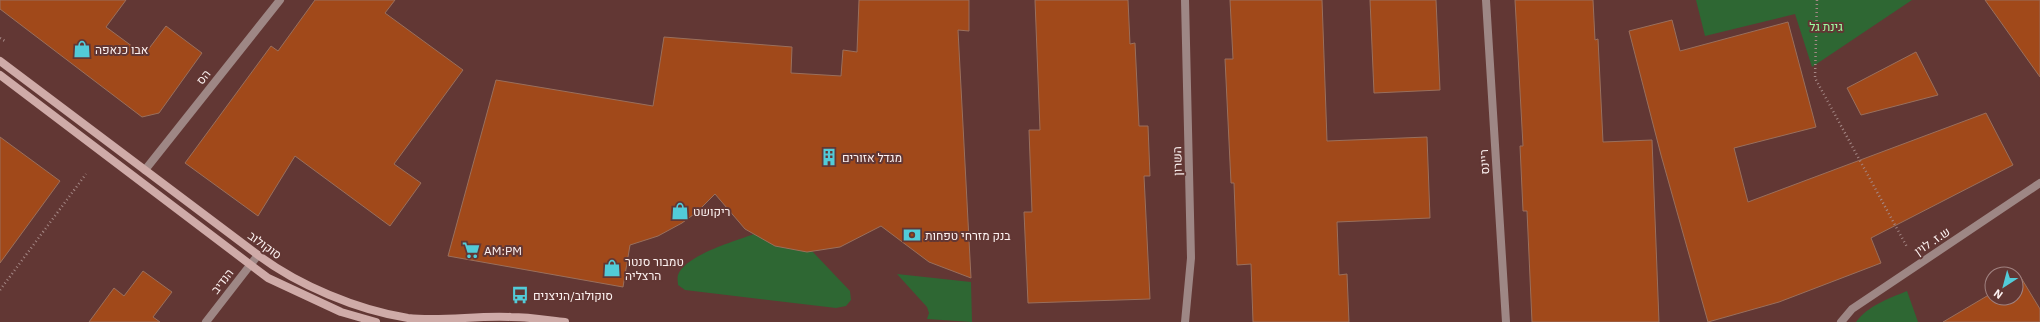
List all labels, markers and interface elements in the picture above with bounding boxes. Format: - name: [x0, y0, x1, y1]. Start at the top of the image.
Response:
- park label: גינת גל: [1809, 19, 1843, 34]
- shop icon: אבו כנאפה: [72, 39, 92, 59]
- place label: אבו כנאפה: [95, 42, 149, 57]
- street label: הס: [193, 67, 213, 87]
- street label: השרון: [1169, 146, 1185, 176]
- building icon: מגדל אזורים: [819, 147, 839, 167]
- street label: ריינס: [1476, 149, 1492, 175]
- place label: מגדל אזורים: [842, 150, 902, 165]
- shop icon: ריקושט: [670, 201, 690, 221]
- place label: ריקושט: [693, 204, 730, 219]
- street label: ש.ז. לוין: [1911, 224, 1953, 258]
- bank icon: בנק מזרחי טפחות: [902, 225, 922, 245]
- street label: סוקולוב: [245, 228, 285, 262]
- place label: בנק מזרחי טפחות: [925, 228, 1011, 243]
- supermarket icon: AM:PM: [461, 240, 481, 260]
- place label: AM:PM: [484, 243, 522, 258]
- place label: טמבור סנטר הרצליה: [625, 254, 684, 283]
- shop icon: טמבור סנטר הרצליה: [602, 258, 622, 278]
- street label: הנדיב: [208, 266, 236, 296]
- north arrow: [1984, 266, 2024, 306]
- bus stop icon: סוקולוב/הניצנים: [510, 285, 530, 305]
- text: N: [1991, 286, 2005, 302]
- place label: סוקולוב/הניצנים: [533, 288, 613, 303]

